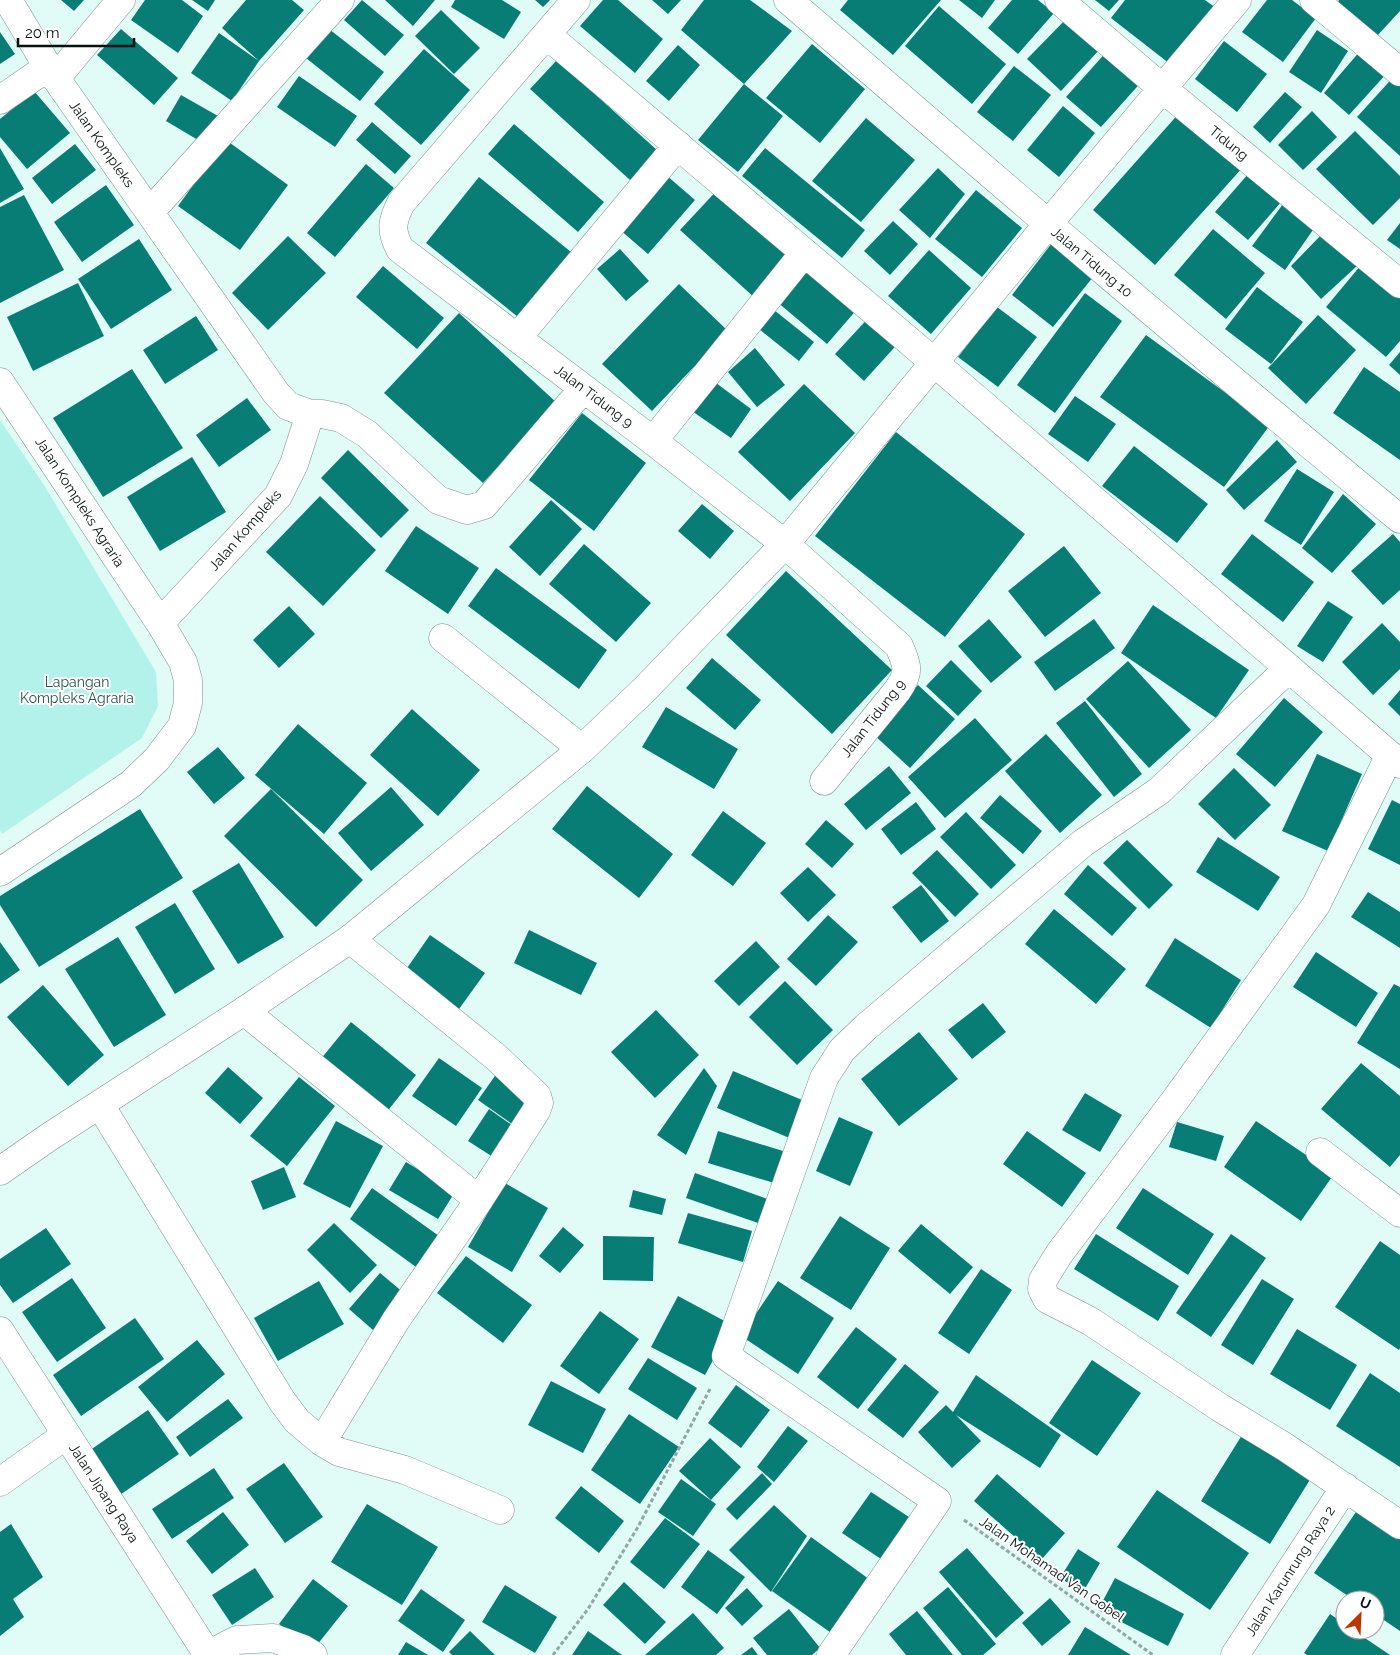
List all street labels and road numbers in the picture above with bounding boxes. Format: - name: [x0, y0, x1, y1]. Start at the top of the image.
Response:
- street label: Jalan Kompleks: [66, 98, 138, 191]
- street label: Tidung: [1206, 122, 1252, 164]
- street label: Jalan Tidung 10: [1048, 224, 1136, 300]
- street label: Jalan Tidung 9: [552, 361, 636, 431]
- street label: Jalan Kompleks Agraria: [32, 434, 128, 570]
- street label: Jalan Kompleks: [205, 486, 285, 574]
- street label: Jalan Tidung 9: [838, 676, 908, 760]
- street label: Jalan Jipang Raya: [66, 1440, 142, 1546]
- street label: Jalan Karunrung Raya 2: [1242, 1503, 1338, 1639]
- street label: Jalan Mohamad Van Gobel: [976, 1513, 1128, 1625]

